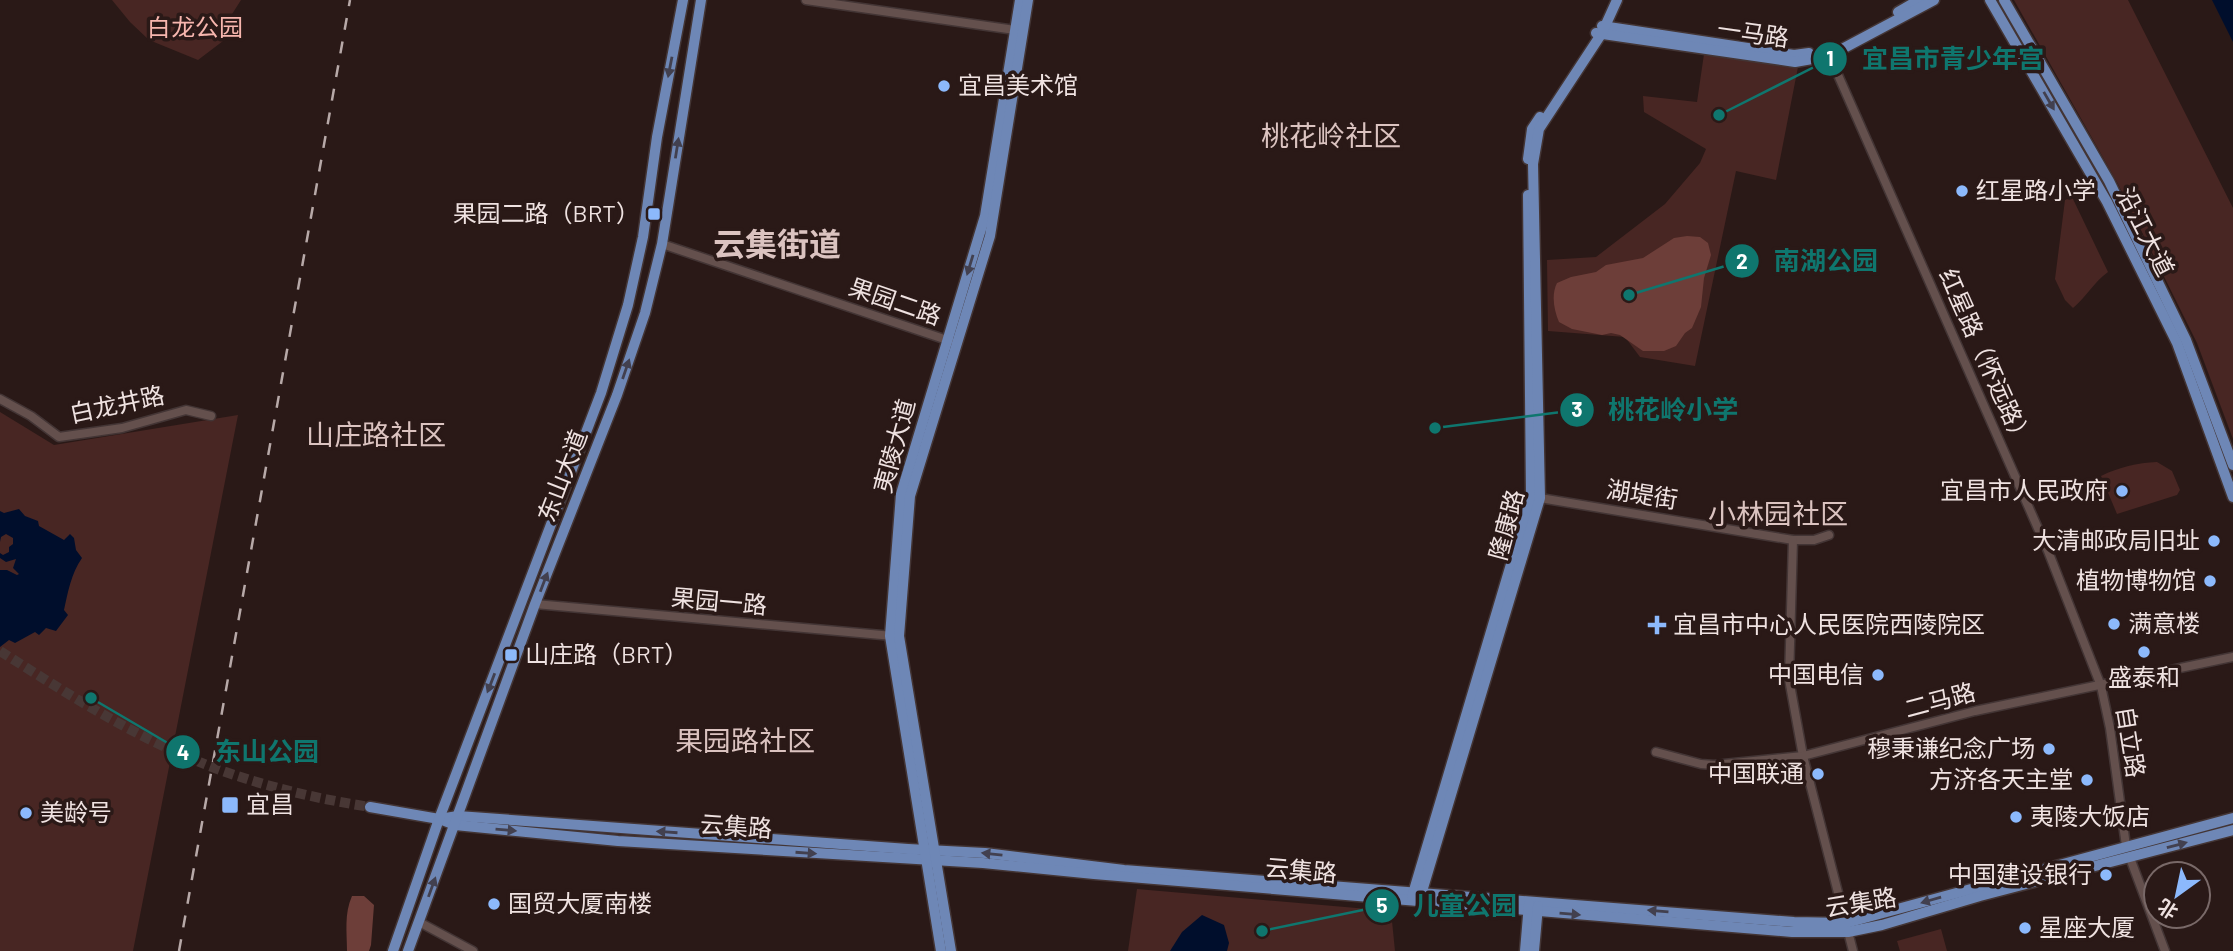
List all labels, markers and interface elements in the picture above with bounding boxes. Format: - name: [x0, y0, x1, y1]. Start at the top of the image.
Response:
- park label: 白龙公园: [147, 12, 243, 41]
- street label: 一马路: [1716, 13, 1791, 52]
- callout: 宜昌市青少年宫: [1813, 36, 2058, 83]
- text: 宜昌市青少年宫: [1862, 42, 2044, 73]
- text: 1: [1826, 45, 1834, 70]
- one-way arrow: [665, 56, 676, 78]
- place label: 宜昌美术馆: [958, 70, 1078, 99]
- marker: 宜昌美术馆: [936, 78, 952, 94]
- one-way arrow: [2042, 92, 2055, 111]
- district label: 桃花岭社区: [1261, 118, 1401, 152]
- one-way arrow: [672, 137, 683, 159]
- place label: 红星路小学: [1976, 175, 2096, 204]
- street label: 沿江大道: [2112, 182, 2181, 281]
- marker: 红星路小学: [1954, 183, 1970, 199]
- place label: 果园二路（BRT）: [453, 198, 640, 227]
- marker: 果园二路（BRT）: [646, 206, 662, 222]
- district label: 云集街道: [713, 224, 841, 262]
- callout: 南湖公园: [1725, 238, 1892, 285]
- text: 南湖公园: [1774, 244, 1878, 275]
- text: 2: [1736, 248, 1748, 273]
- one-way arrow: [964, 255, 974, 276]
- street label: 红星路（怀远路）: [1934, 264, 2039, 451]
- street label: 果园二路: [845, 271, 946, 330]
- one-way arrow: [621, 359, 632, 380]
- street label: 白龙井路: [67, 379, 167, 428]
- callout: 桃花岭小学: [1559, 386, 1752, 433]
- text: 桃花岭小学: [1608, 393, 1738, 424]
- street label: 夷陵大道: [867, 395, 920, 496]
- text: 3: [1571, 396, 1583, 421]
- district label: 山庄路社区: [306, 417, 446, 451]
- street label: 东山大道: [531, 425, 592, 525]
- street label: 湖堤街: [1604, 474, 1680, 513]
- place label: 宜昌市人民政府: [1940, 475, 2108, 504]
- marker: 宜昌市人民政府: [2114, 483, 2130, 499]
- street label: 隆康路: [1482, 486, 1529, 563]
- district label: 小林园社区: [1708, 496, 1848, 530]
- place label: 大清邮政局旧址: [2032, 525, 2200, 554]
- marker: 大清邮政局旧址: [2206, 533, 2222, 549]
- place label: 植物博物馆: [2076, 565, 2196, 594]
- one-way arrow: [539, 571, 550, 592]
- marker: 植物博物馆: [2202, 573, 2218, 589]
- street label: 果园一路: [670, 582, 768, 619]
- place label: 满意楼: [2128, 608, 2200, 637]
- place label: 宜昌市中心人民医院西陵院区: [1673, 609, 1985, 638]
- marker: 宜昌市中心人民医院西陵院区: [1647, 615, 1667, 635]
- marker: 满意楼: [2106, 616, 2122, 632]
- place label: 山庄路（BRT）: [525, 639, 688, 668]
- marker: 盛泰和: [2136, 644, 2152, 660]
- marker: 山庄路（BRT）: [503, 647, 519, 663]
- place label: 中国电信: [1768, 659, 1864, 688]
- place label: 盛泰和: [2108, 662, 2180, 691]
- marker: 中国电信: [1870, 667, 1886, 683]
- one-way arrow: [486, 673, 497, 694]
- street label: 二马路: [1901, 676, 1978, 723]
- street label: 自立路: [2112, 704, 2151, 780]
- district label: 果园路社区: [675, 723, 815, 757]
- callout: 东山公园: [166, 729, 333, 776]
- place label: 穆秉谦纪念广场: [1867, 733, 2035, 762]
- text: 东山公园: [215, 735, 319, 766]
- text: 4: [177, 739, 189, 764]
- marker: 穆秉谦纪念广场: [2041, 741, 2057, 757]
- place label: 中国联通: [1708, 758, 1804, 787]
- place label: 方济各天主堂: [1929, 764, 2073, 793]
- marker: 中国联通: [1810, 766, 1826, 782]
- marker: 方济各天主堂: [2079, 772, 2095, 788]
- place label: 宜昌: [246, 789, 294, 818]
- marker: 宜昌: [220, 795, 240, 815]
- place label: 美龄号: [40, 797, 112, 826]
- place label: 夷陵大饭店: [2030, 801, 2150, 830]
- marker: 美龄号: [18, 805, 34, 821]
- street label: 云集路: [699, 809, 773, 842]
- marker: 夷陵大饭店: [2008, 809, 2024, 825]
- one-way arrow: [495, 825, 517, 836]
- one-way arrow: [656, 826, 678, 837]
- one-way arrow: [2166, 839, 2188, 850]
- one-way arrow: [795, 848, 817, 859]
- one-way arrow: [981, 848, 1003, 859]
- street label: 云集路: [1264, 852, 1338, 887]
- place label: 中国建设银行: [1948, 859, 2092, 888]
- north arrow: [2142, 860, 2212, 930]
- marker: 中国建设银行: [2098, 867, 2114, 883]
- one-way arrow: [426, 877, 437, 898]
- callout: 儿童公园: [1364, 882, 1531, 929]
- street label: 云集路: [1823, 882, 1899, 921]
- place label: 国贸大厦南楼: [508, 888, 652, 917]
- text: 儿童公园: [1413, 889, 1517, 920]
- text: 5: [1376, 892, 1388, 917]
- one-way arrow: [1920, 895, 1942, 906]
- text: 北: [2153, 895, 2182, 924]
- marker: 国贸大厦南楼: [486, 896, 502, 912]
- one-way arrow: [1647, 905, 1669, 916]
- one-way arrow: [1559, 909, 1581, 920]
- place label: 星座大厦: [2039, 912, 2135, 941]
- marker: 星座大厦: [2017, 920, 2033, 936]

